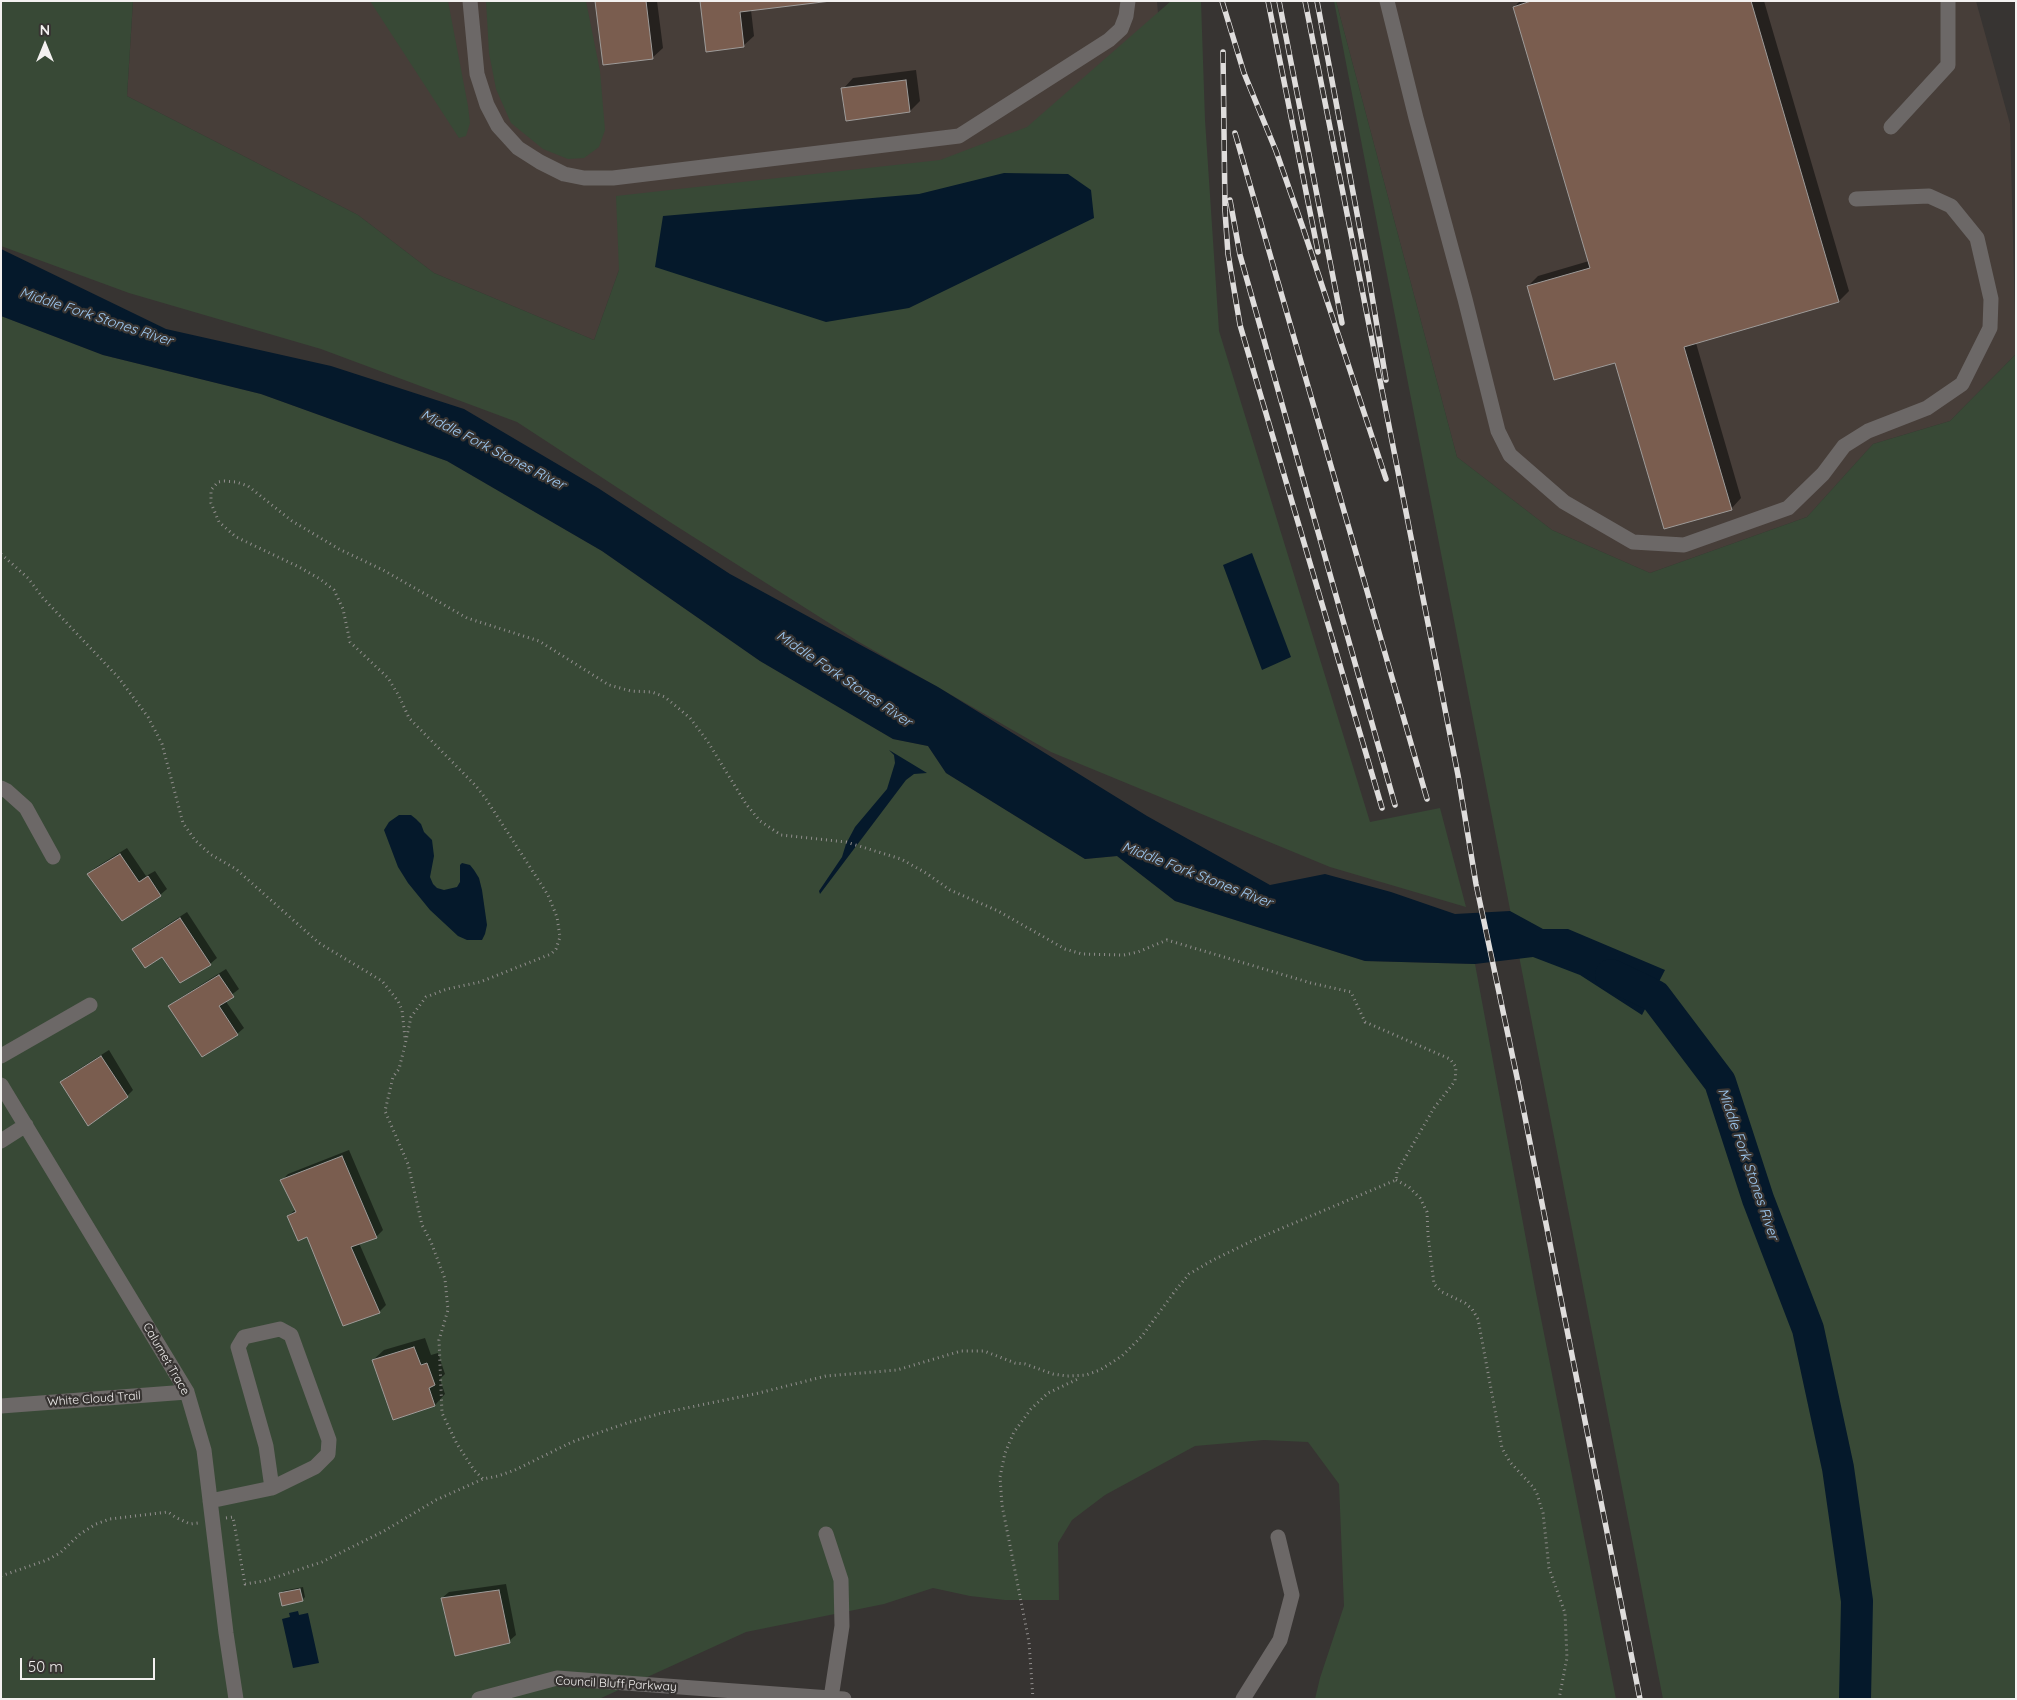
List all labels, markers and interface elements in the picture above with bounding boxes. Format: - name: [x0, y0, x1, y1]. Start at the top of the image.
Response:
- north arrow: [20, 20, 70, 70]
- text: N: [40, 21, 50, 39]
- water label: Middle Fork Stones River: [17, 284, 175, 350]
- water label: Middle Fork Stones River: [418, 406, 568, 494]
- water label: Middle Fork Stones River: [773, 627, 915, 731]
- water label: Middle Fork Stones River: [1119, 839, 1275, 911]
- water label: Middle Fork Stones River: [1714, 1086, 1782, 1242]
- street label: Calumet Trace: [140, 1320, 192, 1398]
- street label: White Cloud Trail: [47, 1389, 141, 1409]
- scale bar: [22, 1648, 158, 1680]
- text: 50 m: [28, 1657, 63, 1676]
- street label: Council Bluff Parkway: [555, 1674, 677, 1694]

